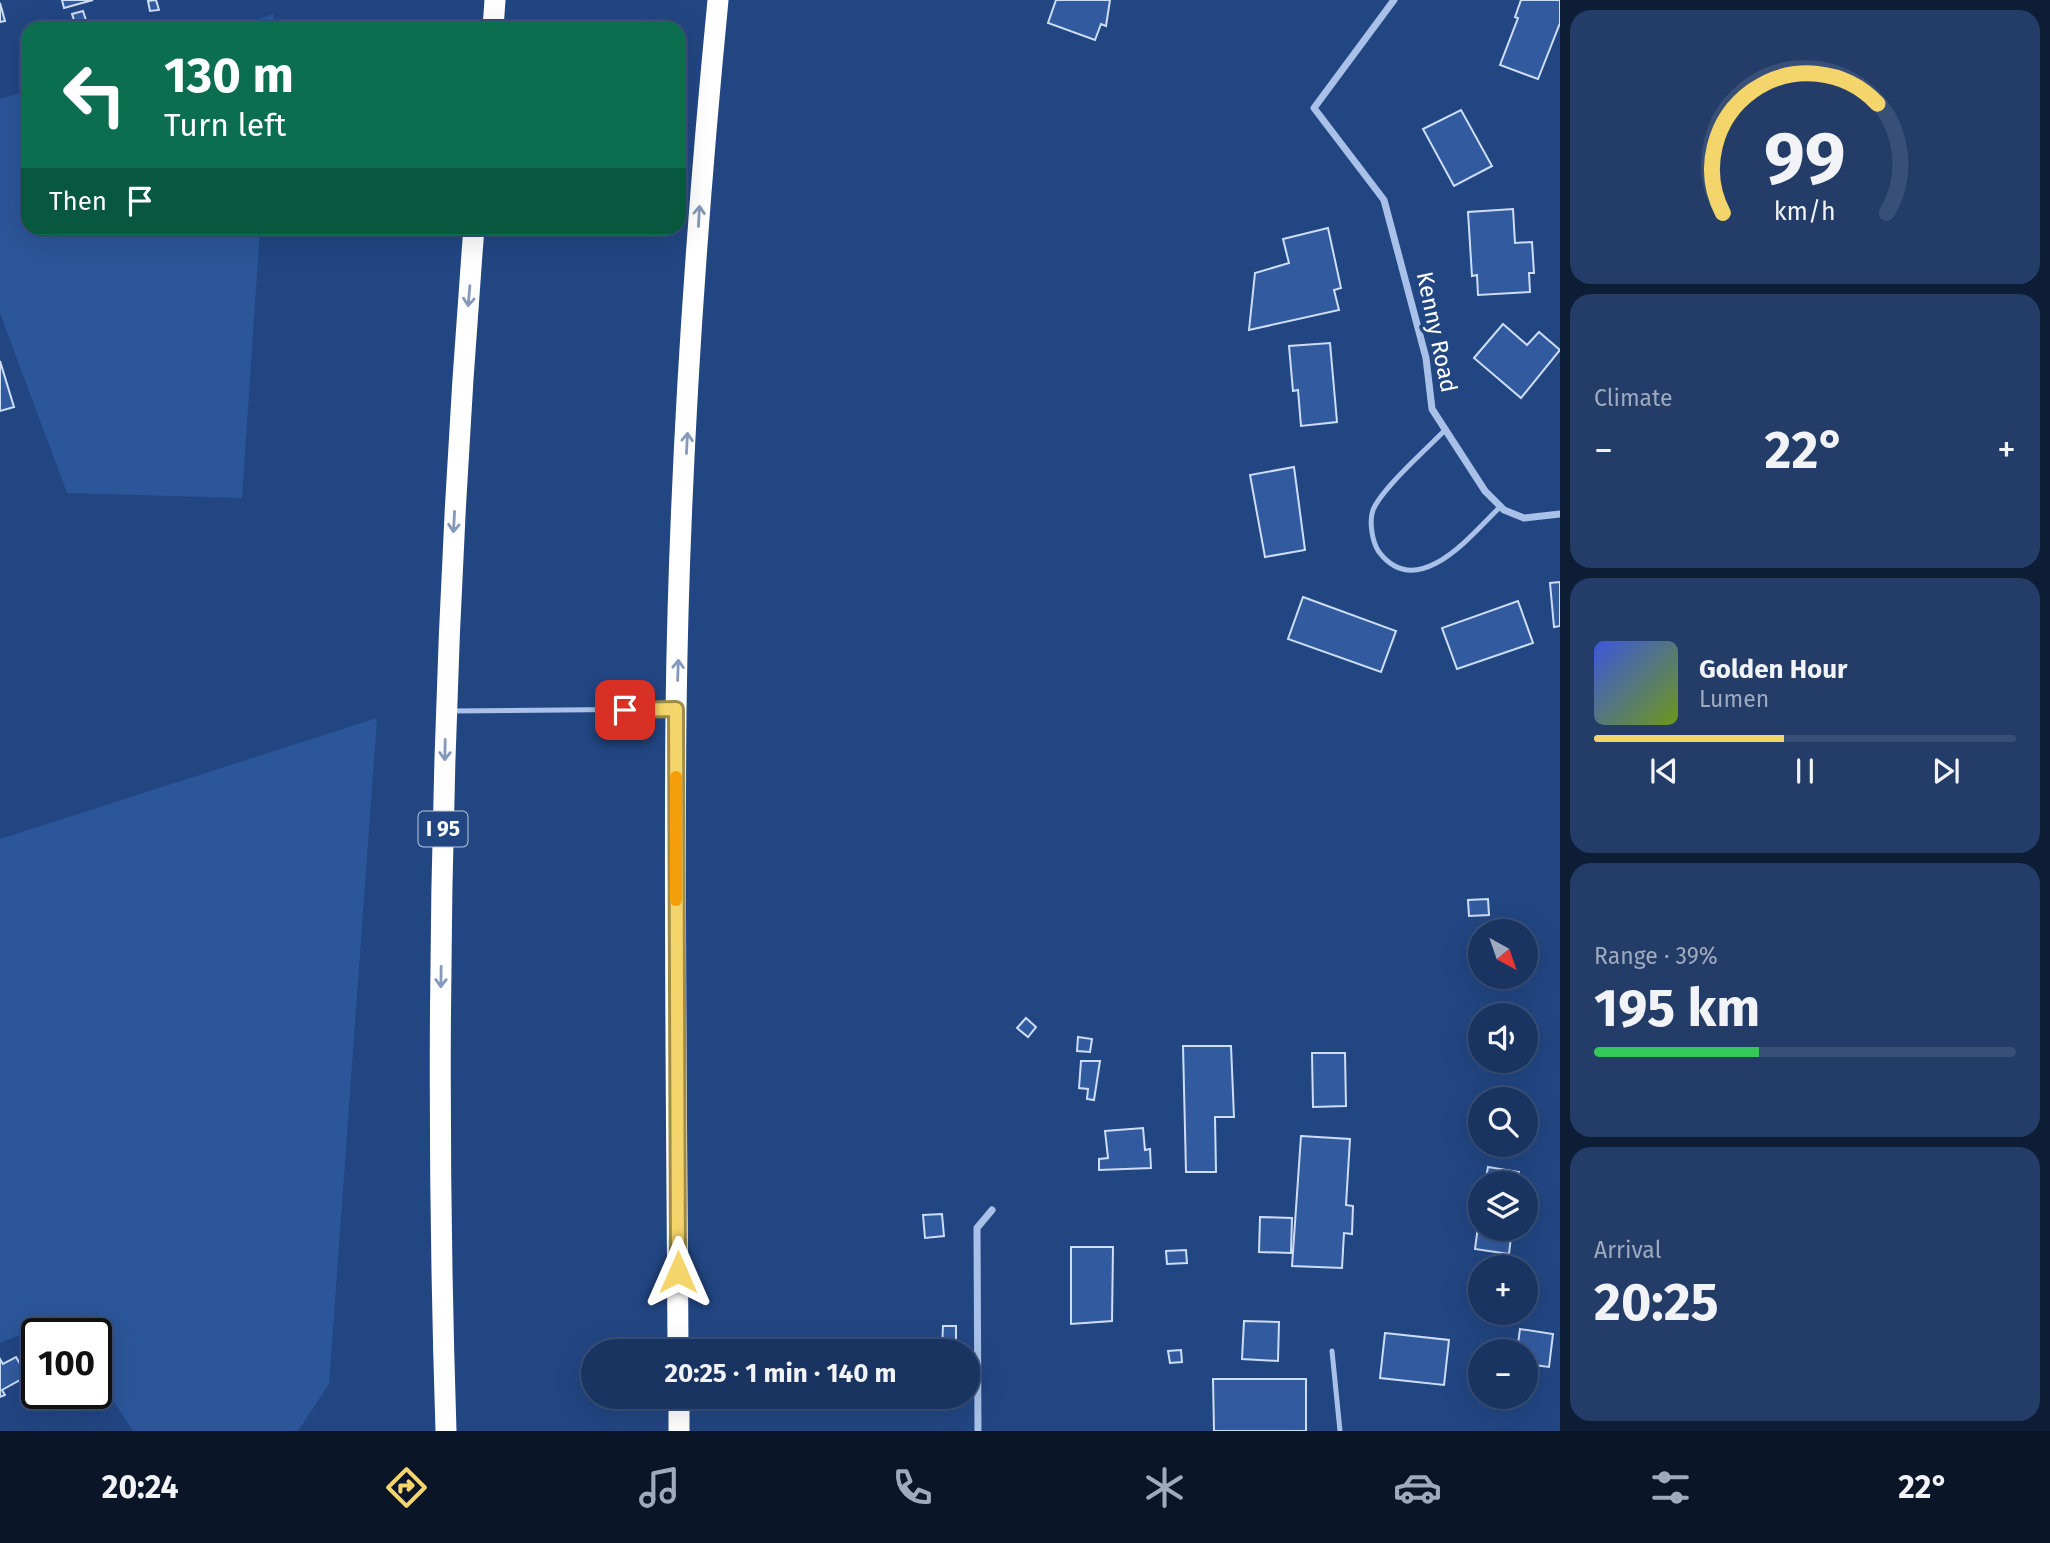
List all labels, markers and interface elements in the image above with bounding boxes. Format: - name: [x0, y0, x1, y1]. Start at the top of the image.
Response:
- text: 130 m: [164, 46, 294, 105]
- icon: left: [49, 49, 140, 140]
- text: Turn left: [164, 106, 286, 144]
- text: 99: [1764, 115, 1846, 202]
- icon: arrive: [121, 182, 159, 220]
- text: Then: [49, 186, 107, 217]
- text: km/h: [1774, 197, 1836, 227]
- one-way arrow: [693, 205, 706, 228]
- street label: Kenny Road: [1411, 269, 1463, 395]
- one-way arrow: [462, 284, 475, 306]
- text: Climate: [1594, 384, 1673, 412]
- text: 22°: [1765, 419, 1845, 482]
- text: −: [1594, 427, 1613, 473]
- text: +: [1997, 427, 2016, 473]
- one-way arrow: [680, 432, 693, 455]
- one-way arrow: [447, 511, 460, 534]
- text: Golden Hour: [1699, 654, 1847, 685]
- one-way arrow: [671, 659, 684, 682]
- pin: [595, 680, 655, 740]
- text: Lumen: [1699, 685, 1769, 713]
- icon: arrive: [606, 691, 644, 729]
- one-way arrow: [438, 738, 451, 761]
- icon: previous: [1645, 752, 1683, 790]
- icon: pause: [1786, 752, 1824, 790]
- icon: next: [1927, 752, 1965, 790]
- road number: I 95: [418, 812, 467, 846]
- north arrow: [1468, 919, 1538, 989]
- map controls: [1468, 919, 1538, 1409]
- text: Range · 39%: [1594, 942, 1718, 970]
- one-way arrow: [434, 966, 447, 989]
- text: 195 km: [1594, 977, 1760, 1040]
- button: sound: [1468, 1003, 1538, 1073]
- button: search: [1468, 1087, 1538, 1157]
- button: layers: [1468, 1171, 1538, 1241]
- position arrow: [641, 1235, 715, 1309]
- text: Arrival: [1594, 1236, 1661, 1264]
- button: +: [1468, 1255, 1538, 1325]
- text: 20:25: [1594, 1271, 1719, 1334]
- speed limit sign: 100: [21, 1318, 112, 1409]
- button: −: [1468, 1339, 1538, 1409]
- text: 20:25 · 1 min · 140 m: [664, 1358, 897, 1389]
- icon: directions: [382, 1463, 431, 1512]
- icon: music: [635, 1463, 684, 1512]
- icon: phone: [888, 1463, 937, 1512]
- icon: climate: [1140, 1463, 1189, 1512]
- icon: car: [1393, 1463, 1442, 1512]
- icon: filters: [1646, 1463, 1695, 1512]
- text: 20:24: [102, 1468, 178, 1506]
- text: 22°: [1898, 1468, 1948, 1506]

